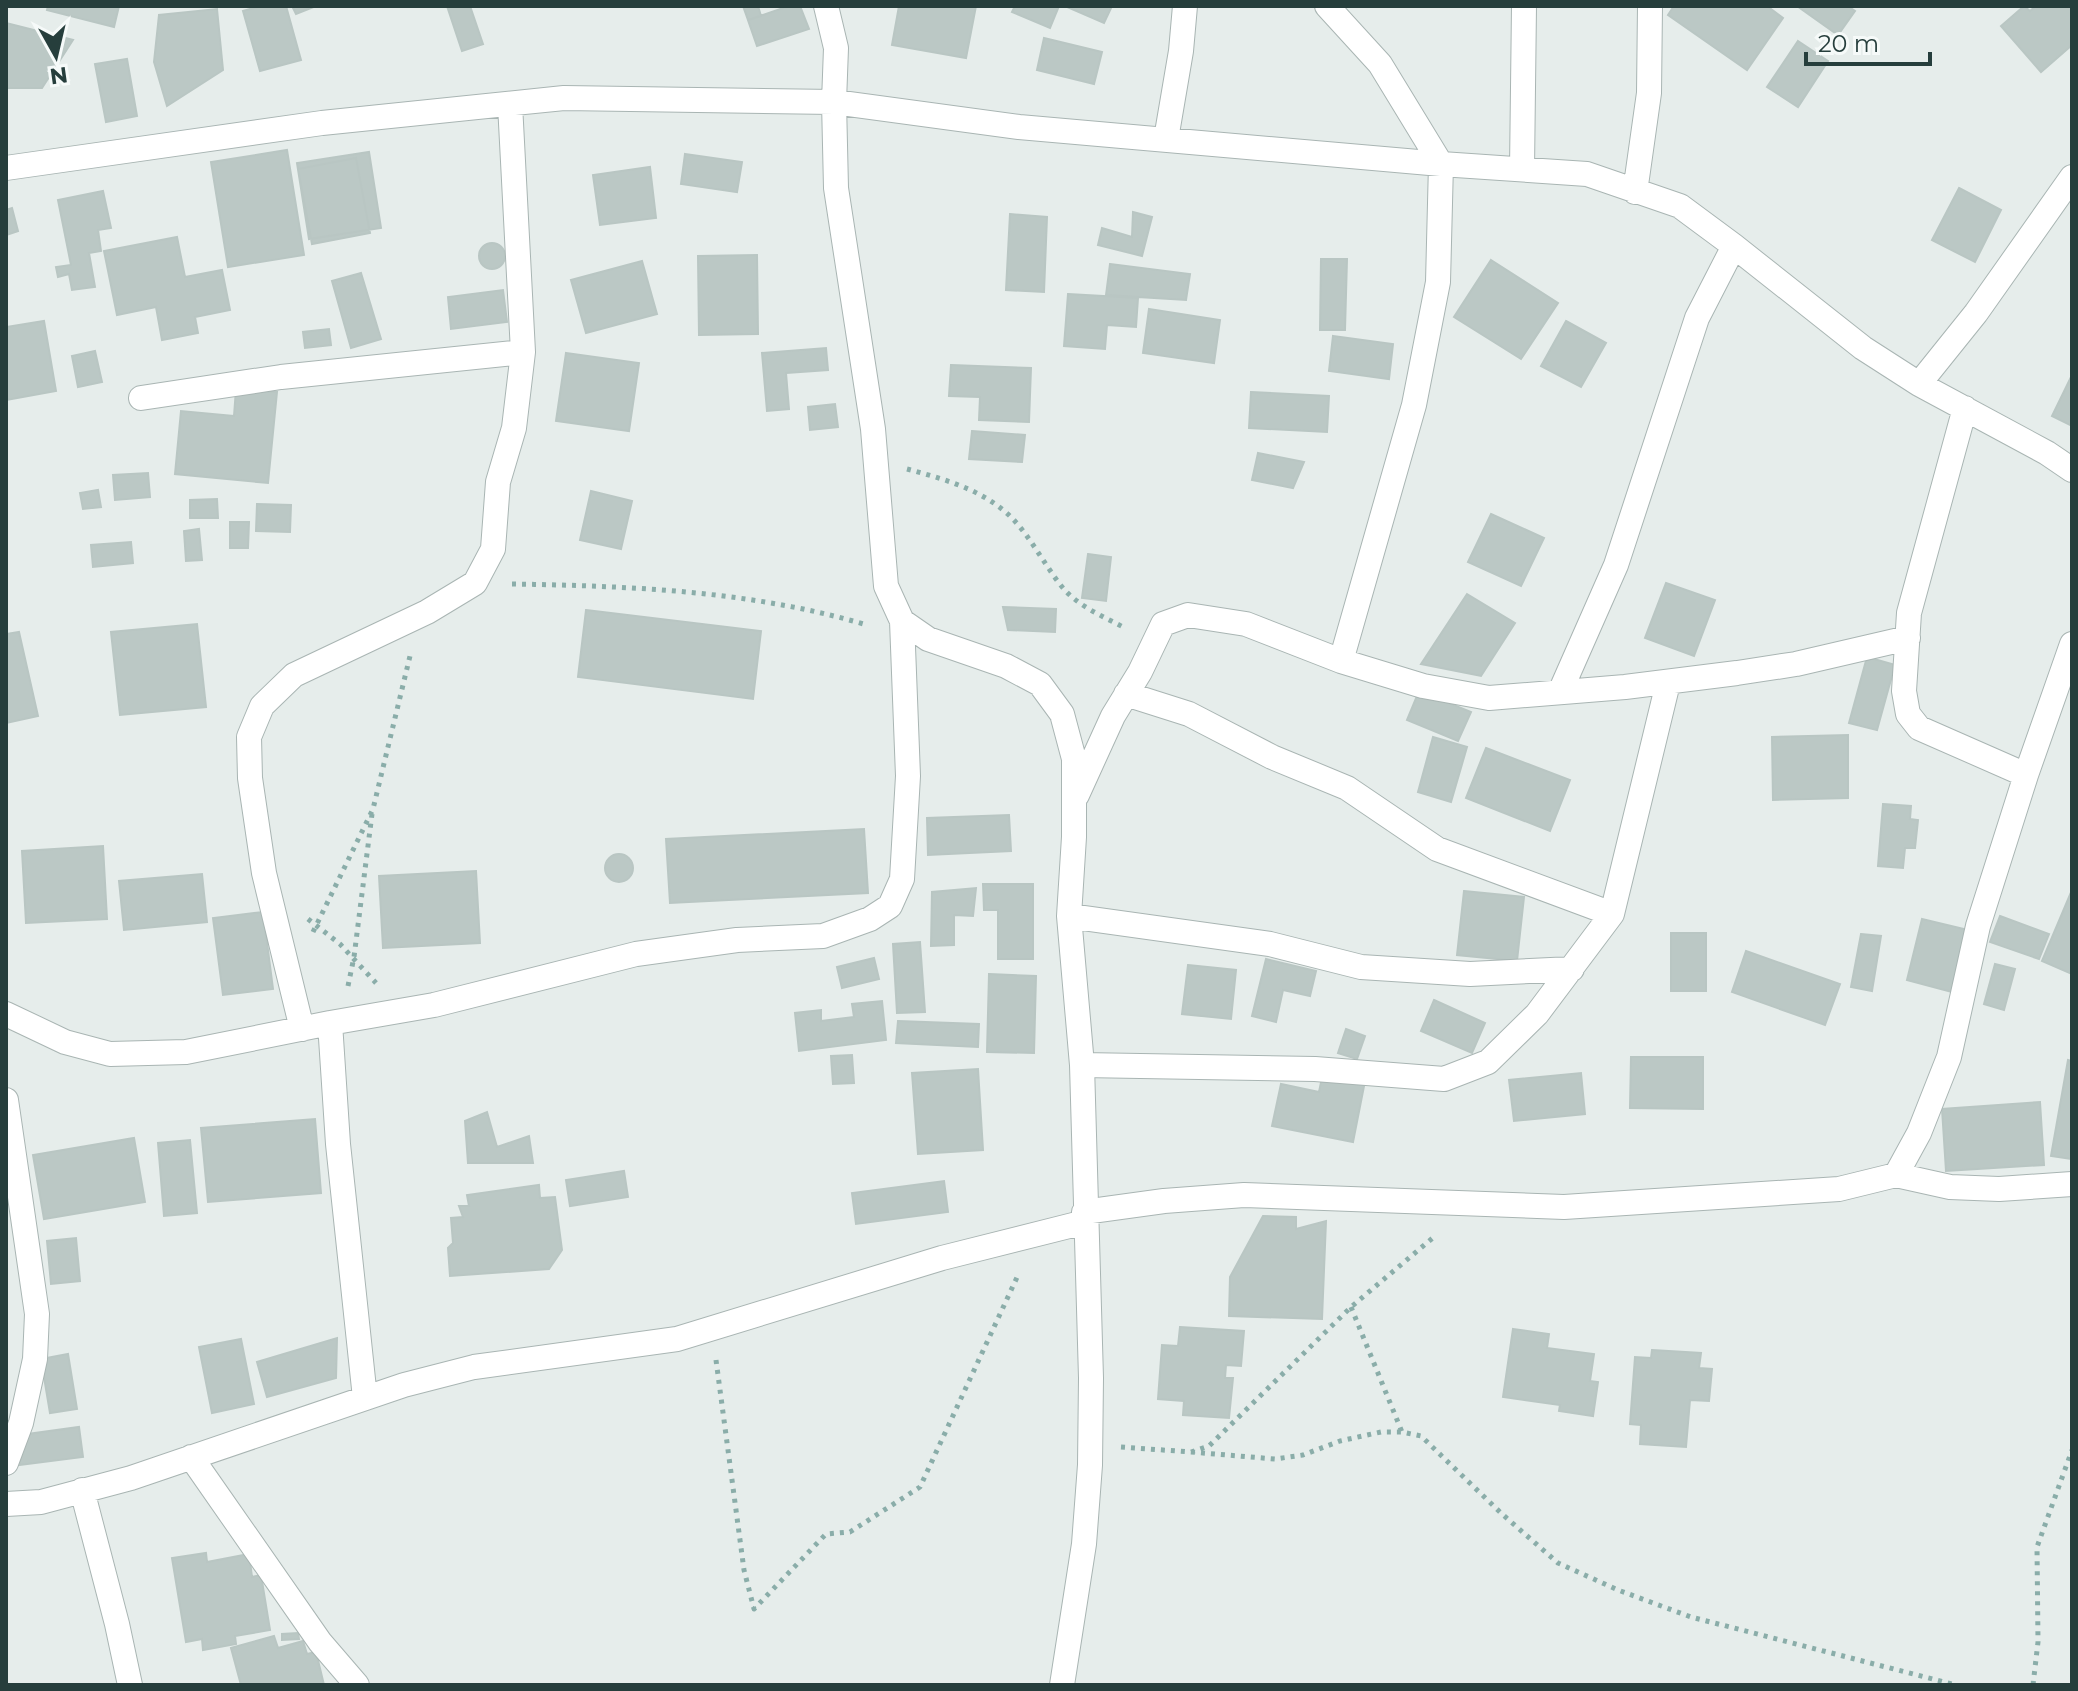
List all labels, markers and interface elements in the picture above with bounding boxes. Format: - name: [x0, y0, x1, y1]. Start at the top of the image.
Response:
- north arrow: [16, 16, 96, 96]
- scale bar: [1806, 16, 1930, 66]
- text: 20 m: [1818, 29, 1879, 58]
- text: N: [48, 61, 69, 90]

